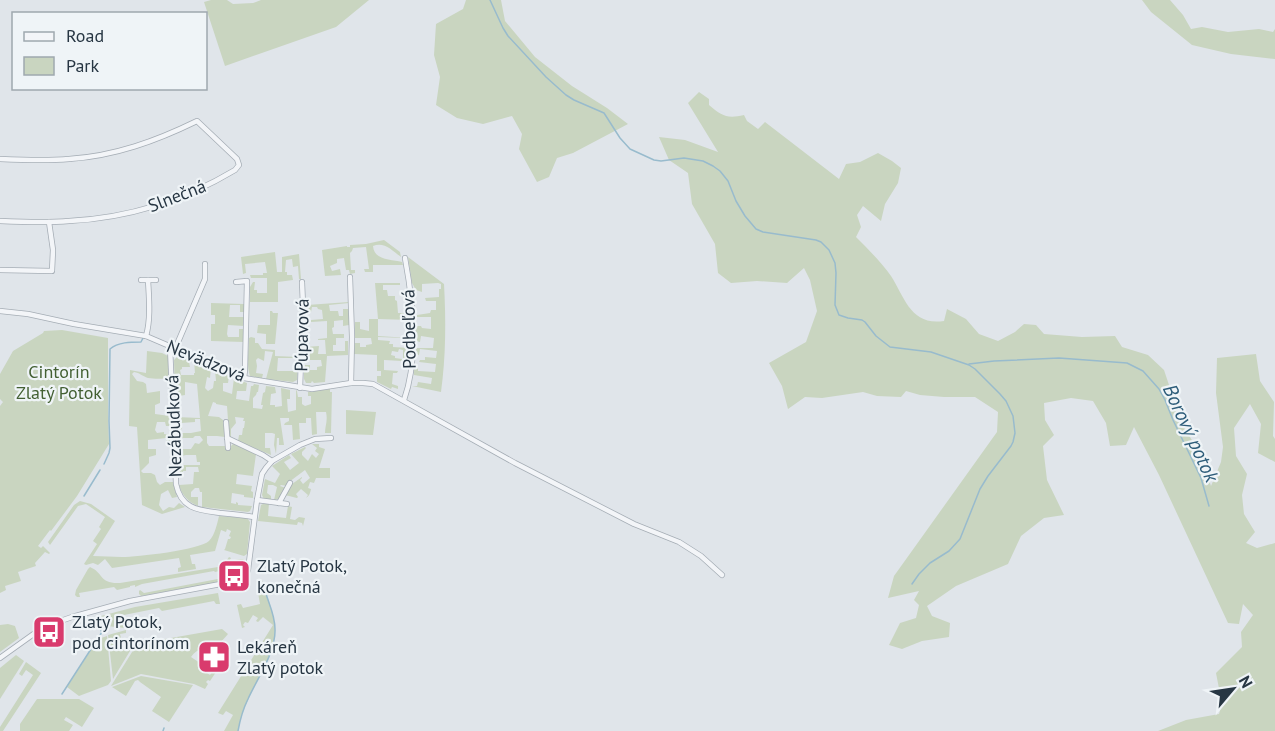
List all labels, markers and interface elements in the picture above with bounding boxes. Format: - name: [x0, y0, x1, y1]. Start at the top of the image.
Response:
- legend: [12, 12, 207, 90]
- text: Road: [66, 24, 104, 47]
- text: Park: [66, 54, 99, 77]
- street label: Slnečná: [144, 174, 209, 217]
- street label: Podbeľová: [396, 289, 421, 369]
- street label: Púpavová: [289, 298, 314, 372]
- street label: Nevädzová: [163, 334, 249, 387]
- park label: Cintorín Zlatý Potok: [16, 360, 102, 404]
- street label: Nezábudková: [160, 374, 187, 478]
- water label: Borový potok: [1157, 380, 1225, 487]
- place label: Zlatý Potok, konečná: [257, 554, 347, 598]
- bus stop icon: Zlatý Potok, konečná: [216, 558, 252, 594]
- place label: Zlatý Potok, pod cintorínom: [72, 610, 189, 654]
- bus stop icon: Zlatý Potok, pod cintorínom: [31, 614, 67, 650]
- place label: Lekáreň Zlatý potok: [237, 635, 324, 679]
- pharmacy icon: Lekáreň Zlatý potok: [196, 639, 232, 675]
- north arrow: [1203, 659, 1263, 719]
- text: N: [1235, 672, 1257, 691]

